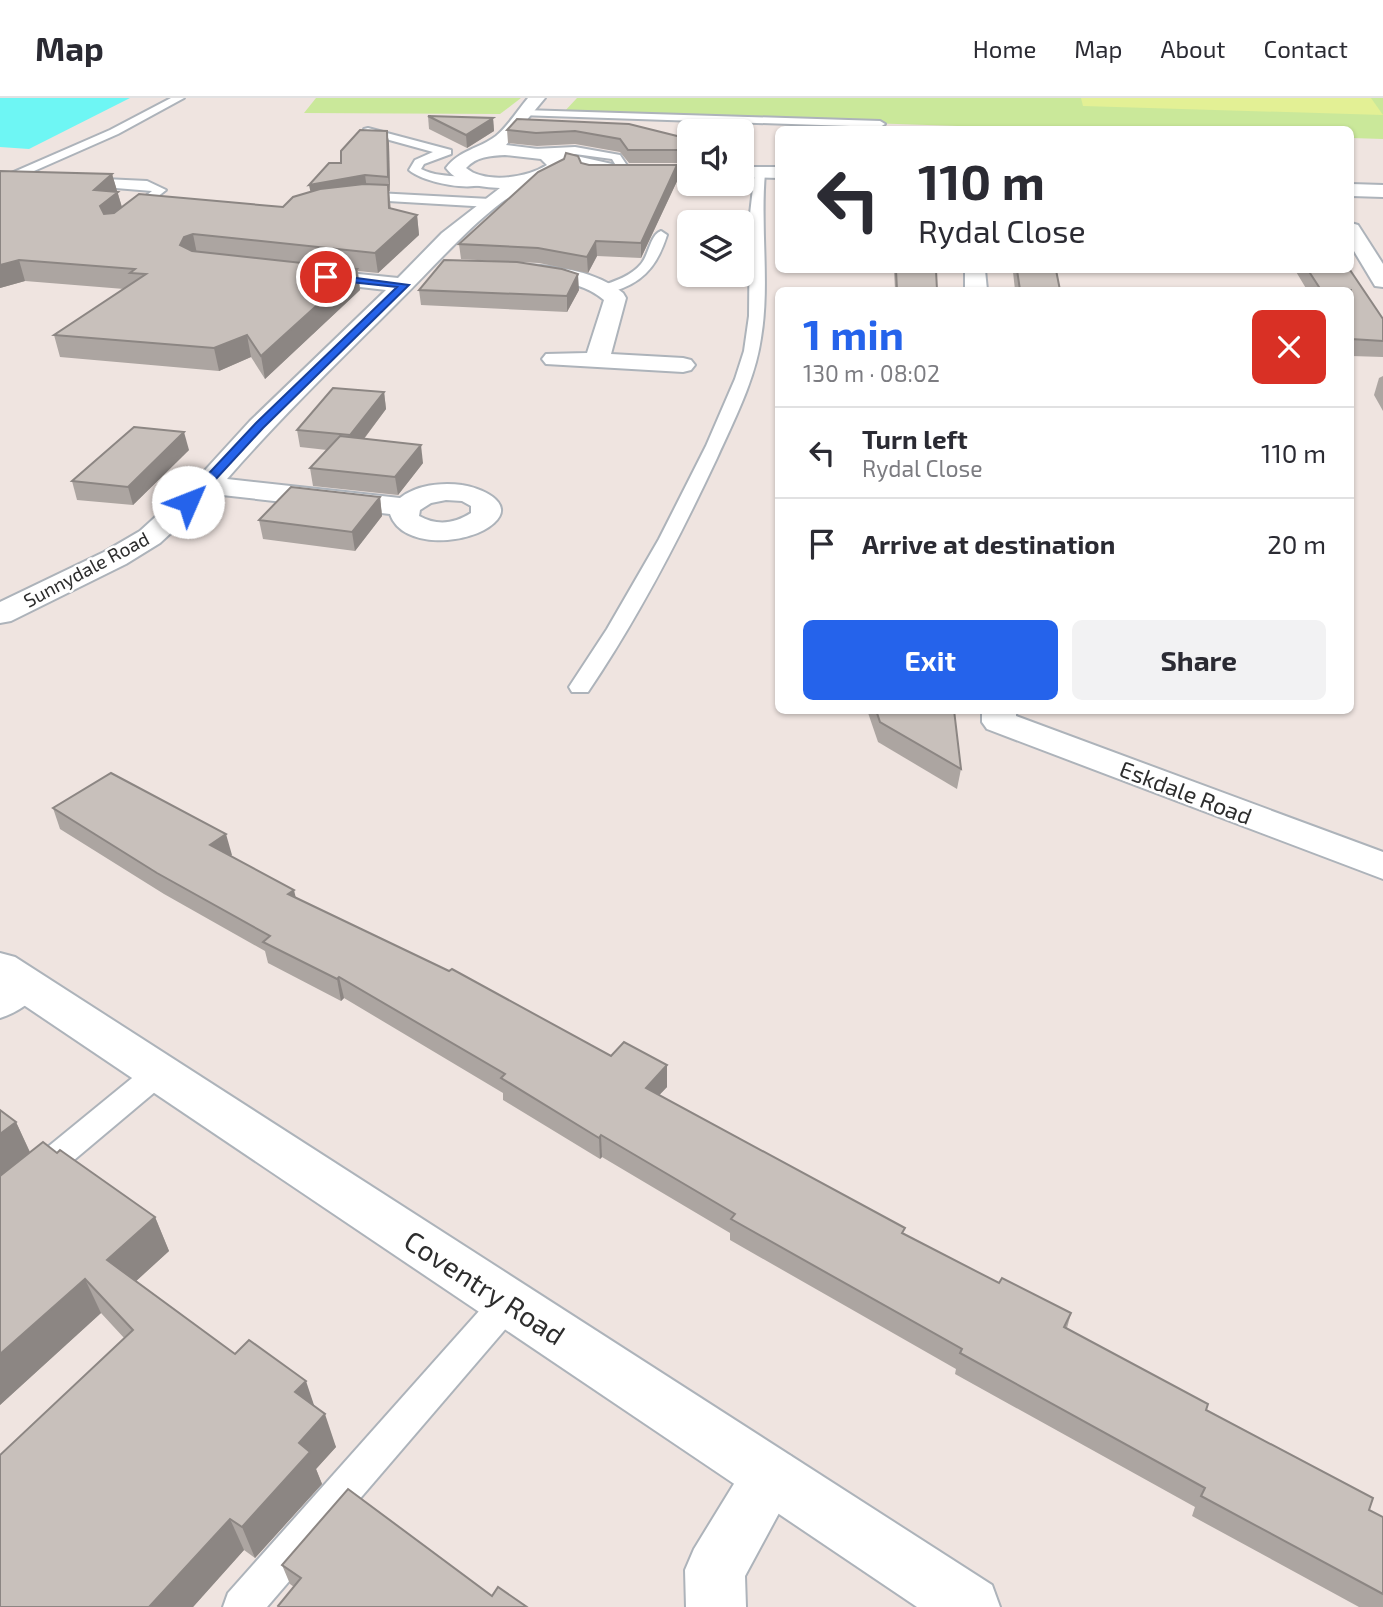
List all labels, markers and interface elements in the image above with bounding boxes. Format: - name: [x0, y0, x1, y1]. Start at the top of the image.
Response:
- text: Map: [35, 28, 104, 68]
- text: Home: [973, 34, 1036, 63]
- text: Map: [1074, 34, 1122, 63]
- text: About: [1160, 34, 1226, 63]
- text: Contact: [1264, 34, 1348, 63]
- map controls: [677, 119, 754, 287]
- button: sound: [677, 119, 754, 196]
- text: 110 m: [918, 151, 1045, 210]
- icon: left: [803, 154, 894, 245]
- button: layers: [677, 210, 754, 287]
- text: Rydal Close: [918, 211, 1086, 249]
- pin: [296, 247, 356, 307]
- icon: arrive: [307, 258, 345, 296]
- text: 1 min: [803, 308, 904, 358]
- button: close: [1252, 310, 1326, 384]
- text: 130 m · 08:02: [803, 359, 940, 387]
- text: Turn left: [862, 423, 968, 454]
- icon: left: [803, 434, 841, 472]
- text: 110 m: [1261, 437, 1326, 468]
- text: Rydal Close: [862, 454, 983, 482]
- position arrow: [151, 465, 225, 539]
- icon: arrive: [803, 525, 841, 563]
- street label: Sunnydale Road: [19, 526, 153, 612]
- text: Arrive at destination: [862, 528, 1115, 559]
- text: 20 m: [1267, 528, 1326, 559]
- button: Exit: [803, 620, 1058, 700]
- button: Share: [1072, 620, 1326, 700]
- street label: Eskdale Road: [1116, 754, 1256, 830]
- street label: Coventry Road: [398, 1222, 572, 1352]

